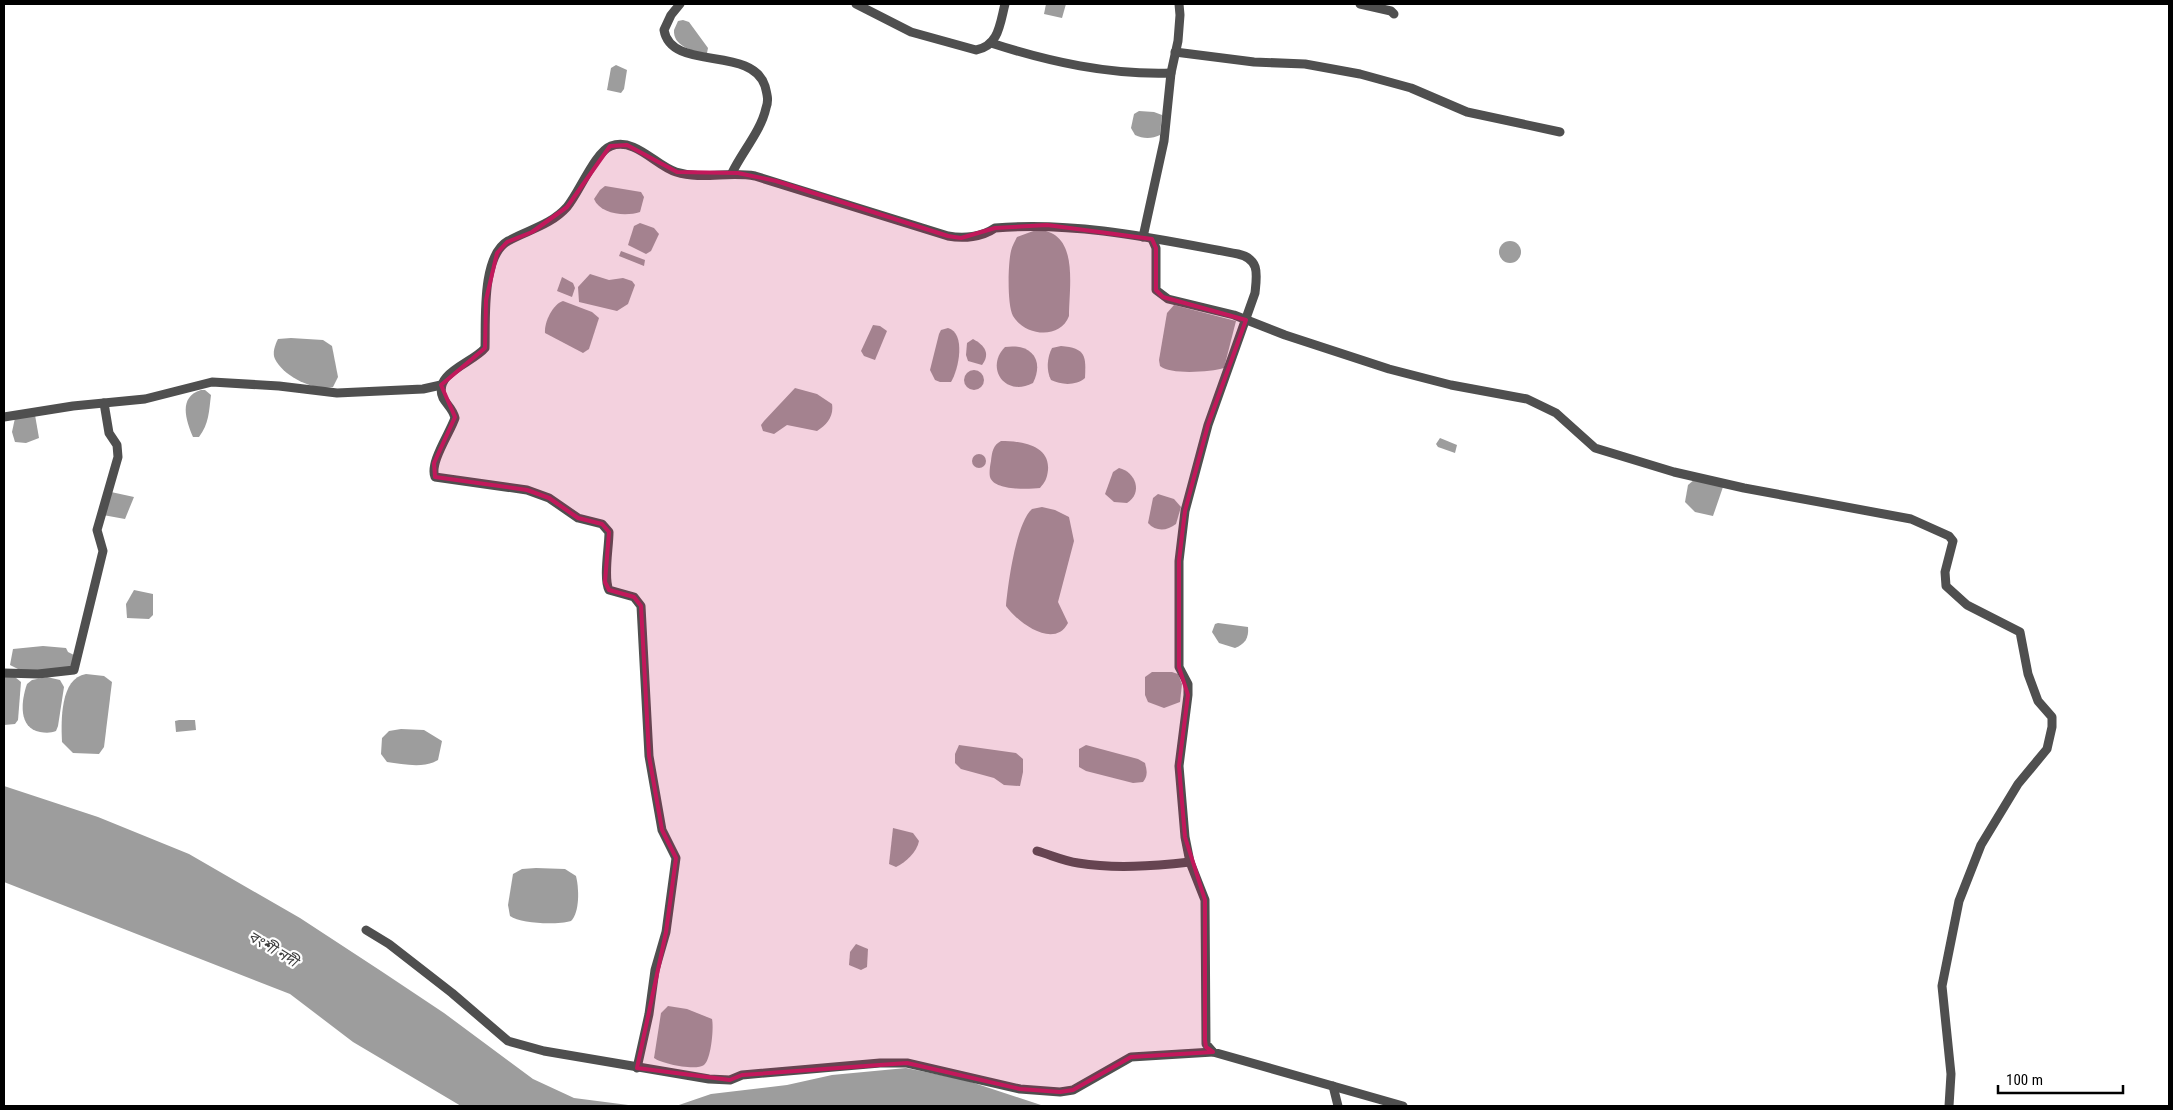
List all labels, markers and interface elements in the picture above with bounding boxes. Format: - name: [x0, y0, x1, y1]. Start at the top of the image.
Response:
- water label: বংশী নদী: [245, 927, 304, 972]
- scale bar: [1998, 1062, 2123, 1094]
- text: 100 m: [2006, 1071, 2043, 1089]

